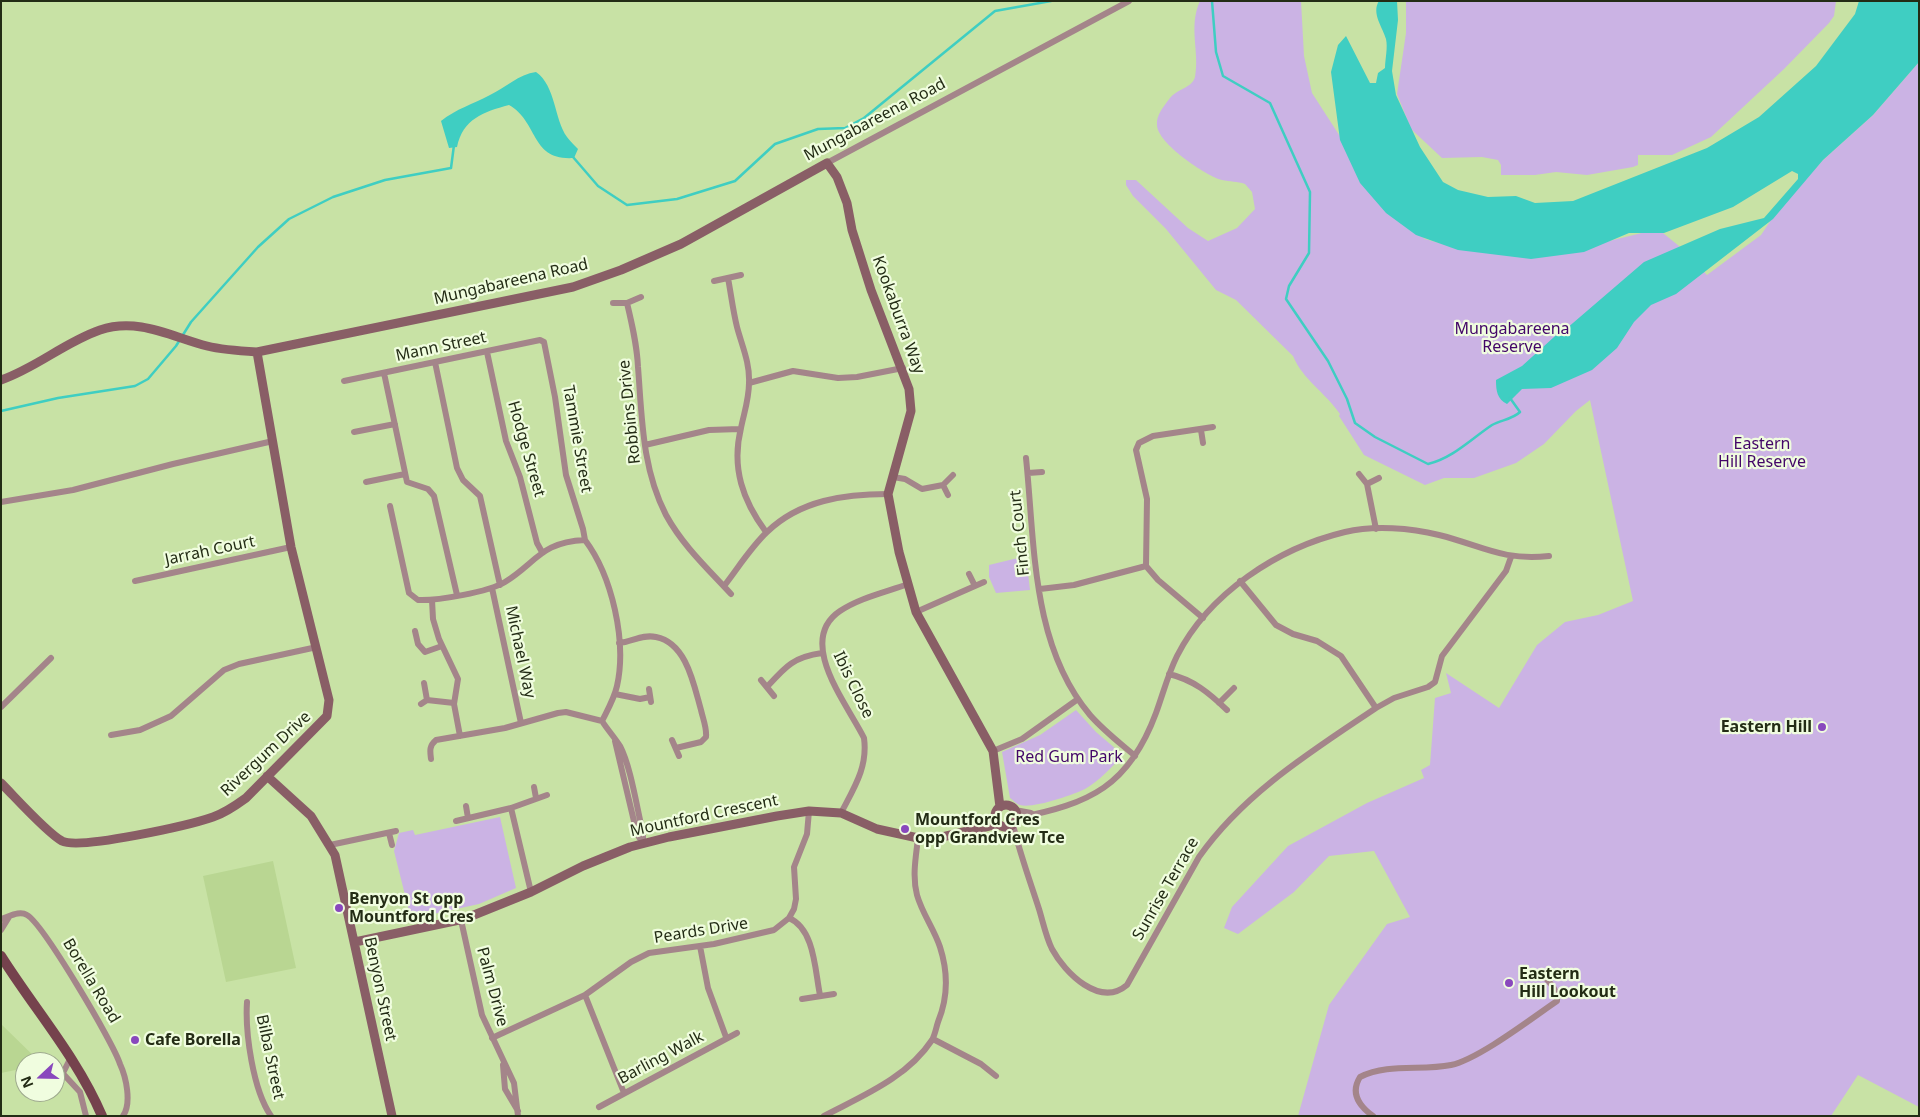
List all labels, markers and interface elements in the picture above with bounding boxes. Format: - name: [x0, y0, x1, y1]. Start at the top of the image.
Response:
- street label: Mungabareena Road: [801, 74, 949, 166]
- street label: Kookaburra Way: [868, 253, 928, 377]
- street label: Mungabareena Road: [432, 255, 590, 309]
- park label: Mungabareena Reserve: [1454, 319, 1570, 357]
- street label: Mann Street: [394, 328, 488, 366]
- street label: Robbins Drive: [615, 359, 645, 465]
- street label: Tammie Street: [558, 384, 596, 494]
- street label: Hodge Street: [503, 399, 549, 499]
- park label: Eastern Hill Reserve: [1718, 434, 1806, 472]
- street label: Finch Court: [1006, 489, 1034, 577]
- street label: Jarrah Court: [163, 532, 257, 570]
- street label: Michael Way: [501, 604, 539, 700]
- street label: Ibis Close: [829, 649, 877, 721]
- street label: Rivergum Drive: [217, 707, 315, 801]
- place label: Eastern Hill: [1721, 717, 1812, 737]
- marker: Eastern Hill: [1816, 721, 1828, 733]
- park label: Red Gum Park: [1015, 747, 1123, 767]
- street label: Mountford Crescent: [628, 791, 780, 841]
- place label: Mountford Cres opp Grandview Tce: [915, 810, 1065, 848]
- marker: Mountford Cres opp Grandview Tce: [899, 823, 911, 835]
- street label: Sunrise Terrace: [1129, 834, 1203, 944]
- place label: Benyon St opp Mountford Cres: [349, 889, 474, 927]
- marker: Benyon St opp Mountford Cres: [333, 902, 345, 914]
- street label: Peards Drive: [652, 914, 750, 948]
- street label: Borella Road: [58, 935, 124, 1027]
- street label: Benyon Street: [360, 935, 400, 1043]
- street label: Palm Drive: [472, 945, 512, 1029]
- place label: Eastern Hill Lookout: [1519, 964, 1616, 1002]
- marker: Eastern Hill Lookout: [1503, 977, 1515, 989]
- street label: Bilba Street: [252, 1013, 288, 1101]
- street label: Barling Walk: [615, 1027, 707, 1089]
- place label: Cafe Borella: [145, 1030, 241, 1050]
- marker: Cafe Borella: [129, 1034, 141, 1046]
- north arrow: [15, 1052, 65, 1102]
- text: N: [16, 1073, 37, 1091]

